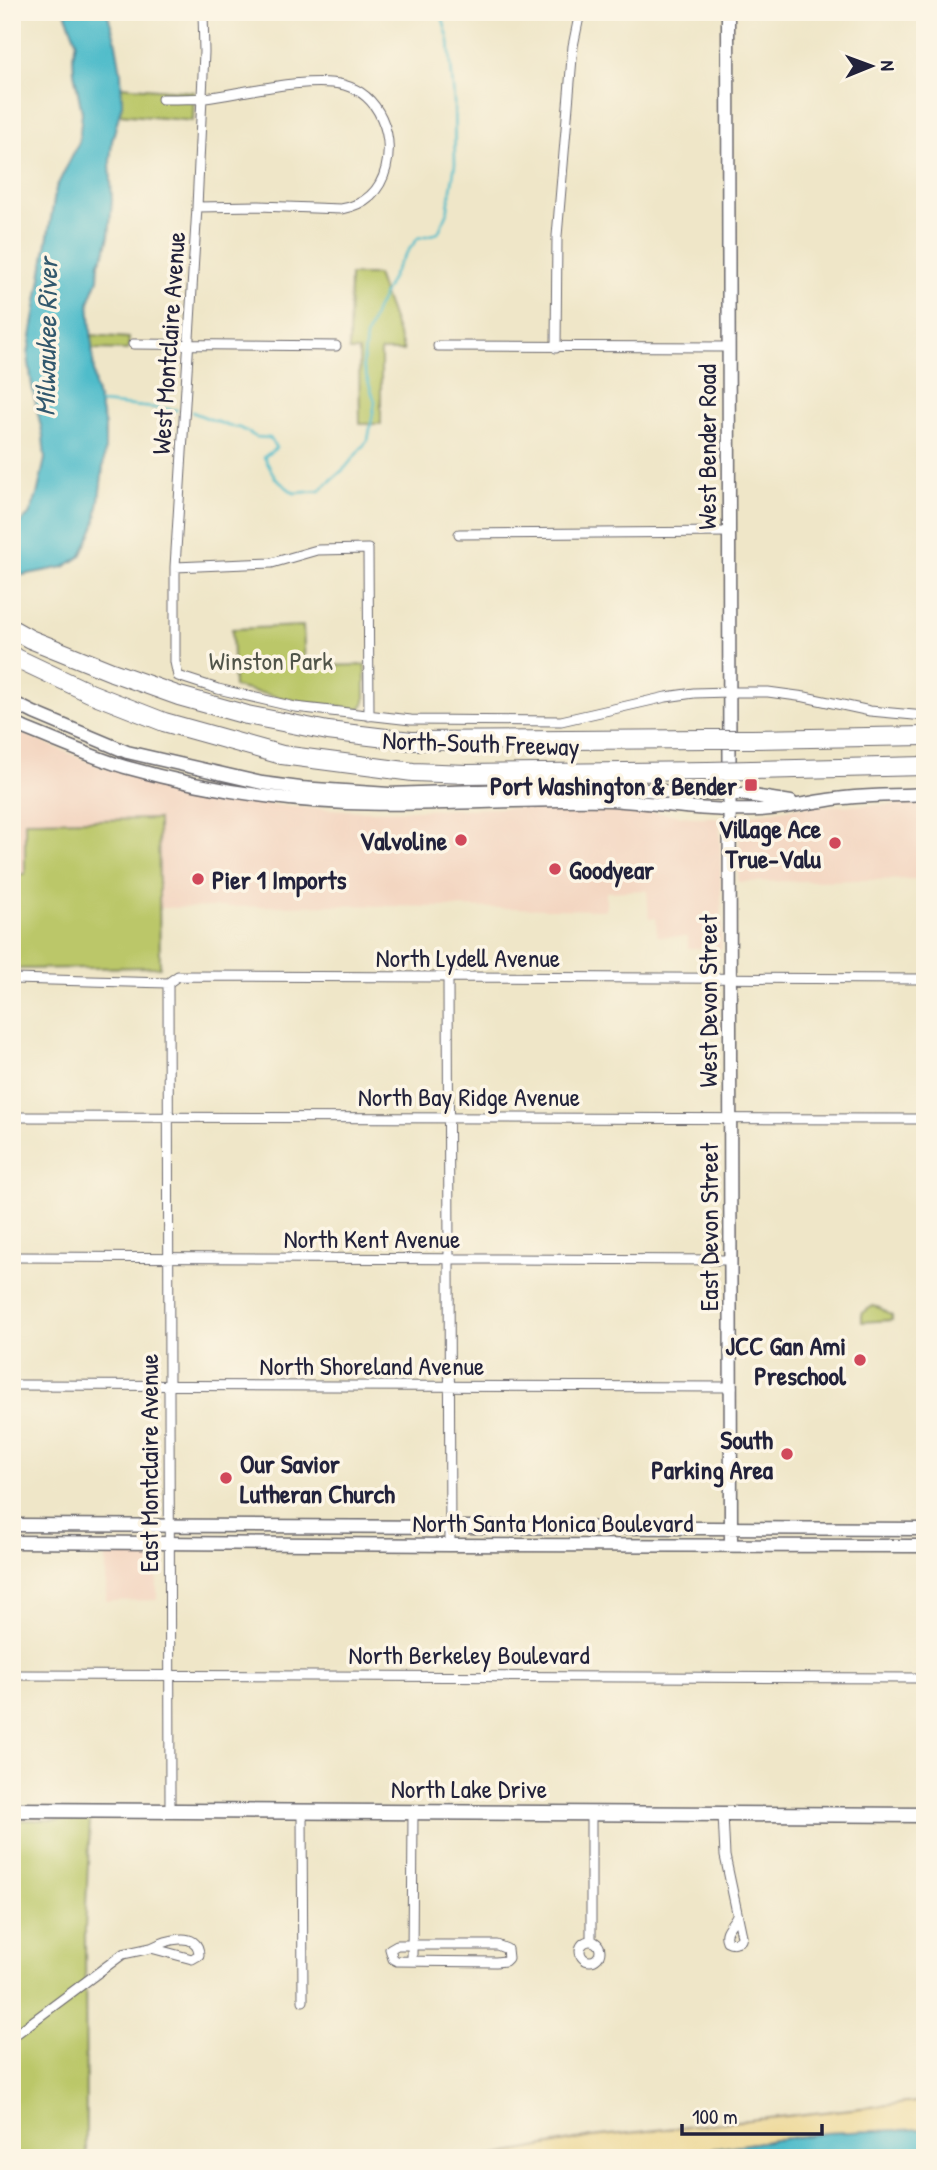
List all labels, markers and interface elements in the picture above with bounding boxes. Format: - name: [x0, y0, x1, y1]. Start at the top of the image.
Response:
- north arrow: [836, 32, 906, 102]
- text: N: [875, 60, 901, 71]
- street label: West Montclaire Avenue: [143, 230, 193, 456]
- water label: Milwaukee River: [26, 254, 66, 416]
- street label: West Bender Road: [689, 364, 724, 530]
- park label: Winston Park: [209, 643, 333, 678]
- street label: North-South Freeway: [382, 722, 580, 764]
- place label: Port Washington & Bender: [490, 768, 738, 804]
- marker: Port Washington & Bender: [743, 777, 759, 793]
- place label: Village Ace True-Valu: [718, 811, 822, 876]
- place label: Valvoline: [360, 823, 448, 858]
- marker: Valvoline: [453, 832, 469, 848]
- marker: Village Ace True-Valu: [827, 835, 843, 851]
- place label: Goodyear: [569, 852, 655, 888]
- marker: Goodyear: [547, 861, 563, 877]
- place label: Pier 1 Imports: [212, 862, 346, 898]
- marker: Pier 1 Imports: [190, 871, 206, 887]
- street label: West Devon Street: [690, 913, 725, 1088]
- street label: North Lydell Avenue: [376, 940, 560, 975]
- street label: North Bay Ridge Avenue: [358, 1079, 580, 1114]
- street label: East Devon Street: [691, 1142, 726, 1311]
- street label: North Kent Avenue: [284, 1221, 460, 1256]
- place label: JCC Gan Ami Preschool: [725, 1328, 847, 1393]
- street label: North Shoreland Avenue: [260, 1348, 484, 1383]
- marker: JCC Gan Ami Preschool: [852, 1352, 868, 1368]
- street label: East Montclaire Avenue: [131, 1354, 166, 1572]
- place label: South Parking Area: [651, 1422, 774, 1488]
- place label: Our Savior Lutheran Church: [240, 1446, 395, 1511]
- marker: South Parking Area: [779, 1446, 795, 1462]
- marker: Our Savior Lutheran Church: [218, 1470, 234, 1486]
- street label: North Santa Monica Boulevard: [412, 1505, 694, 1540]
- street label: North Berkeley Boulevard: [348, 1637, 590, 1672]
- street label: North Lake Drive: [391, 1771, 547, 1806]
- scale bar: [682, 2093, 822, 2137]
- text: 100 m: [692, 2102, 738, 2131]

